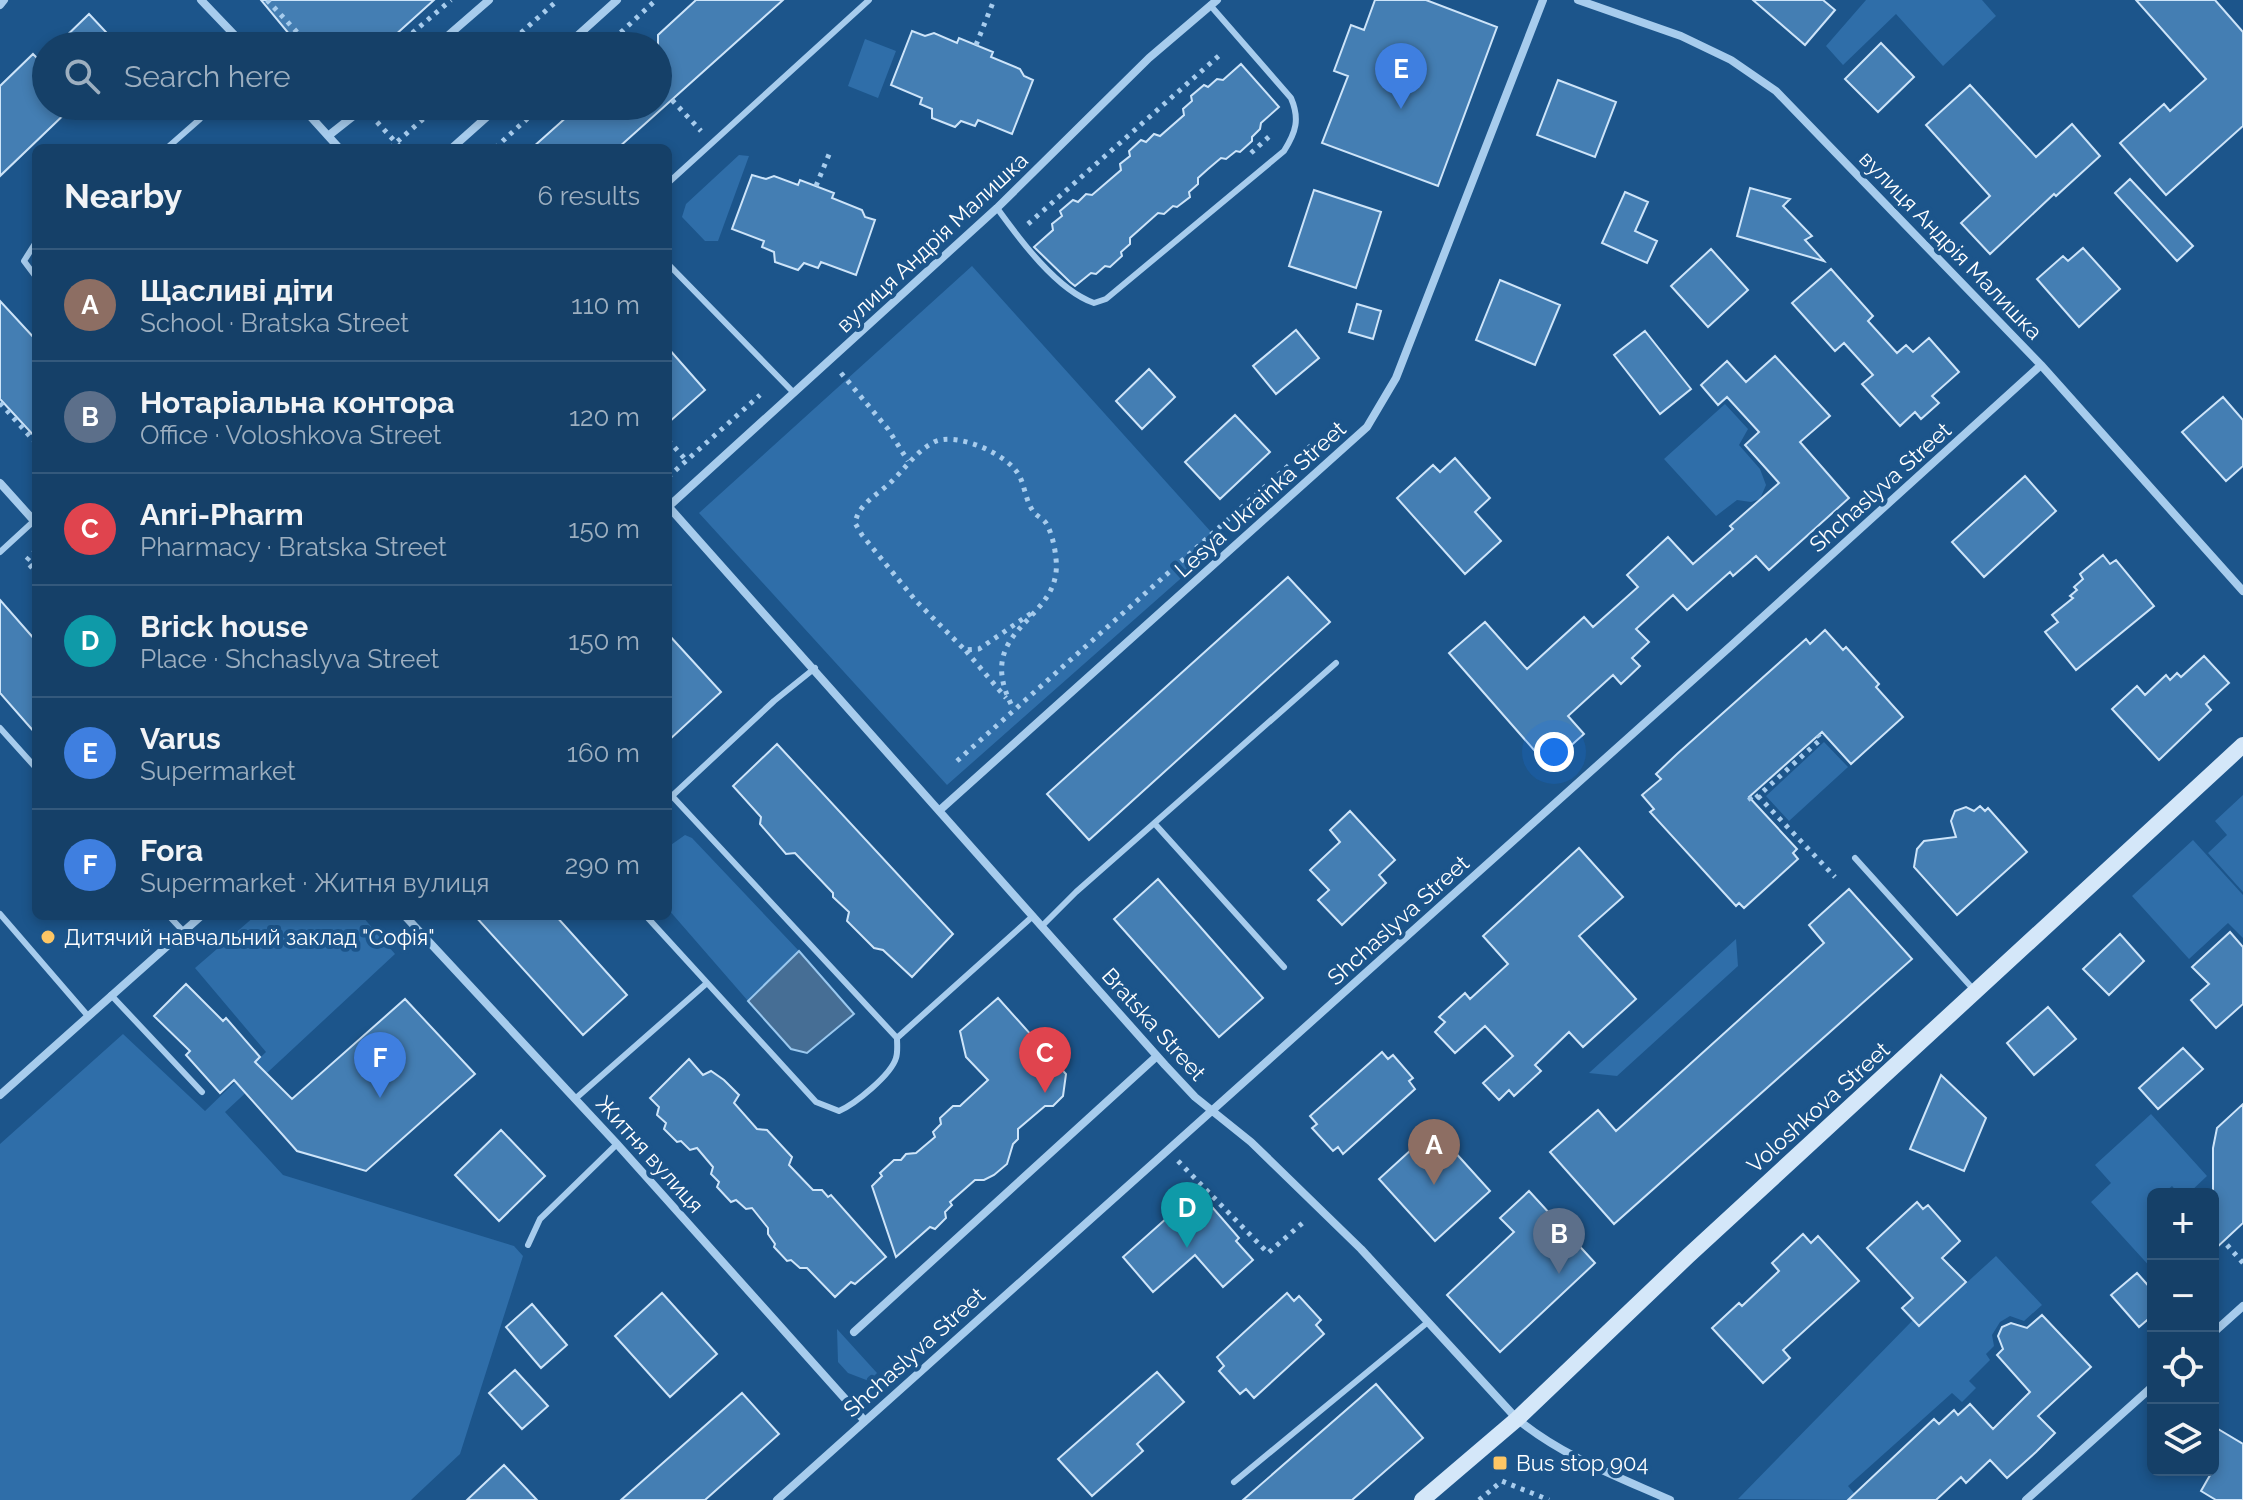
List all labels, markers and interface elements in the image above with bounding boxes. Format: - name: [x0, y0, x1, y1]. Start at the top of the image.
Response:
- search box: [32, 32, 672, 120]
- pin: E: [1375, 43, 1427, 109]
- icon: search: [60, 54, 104, 98]
- text: Search here: [124, 59, 291, 94]
- street label: вулиця Андрія Малишка: [1854, 145, 2048, 345]
- street label: вулиця Андрія Малишка: [831, 147, 1033, 337]
- text: Nearby: [64, 176, 182, 216]
- text: 6 results: [537, 181, 640, 211]
- text: Щасливі діти: [140, 273, 334, 308]
- text: A: [81, 290, 99, 320]
- text: 110 m: [571, 290, 640, 320]
- text: School · Bratska Street: [140, 308, 409, 338]
- text: Нотаріальна контора: [140, 385, 454, 420]
- text: B: [81, 402, 99, 432]
- text: 120 m: [569, 402, 640, 432]
- street label: Lesya Ukrainka Street: [1169, 415, 1351, 583]
- street label: Shchaslyva Street: [1804, 416, 1957, 557]
- text: Office · Voloshkova Street: [140, 420, 441, 450]
- text: Anri-Pharm: [140, 497, 304, 532]
- text: C: [81, 514, 99, 544]
- text: 150 m: [568, 514, 640, 544]
- text: Pharmacy · Bratska Street: [140, 532, 447, 562]
- text: Brick house: [140, 609, 308, 644]
- text: D: [81, 626, 99, 656]
- text: 150 m: [568, 626, 640, 656]
- text: Place · Shchaslyva Street: [140, 644, 439, 674]
- text: Varus: [140, 721, 221, 756]
- your location: [1534, 732, 1574, 772]
- text: E: [82, 738, 98, 768]
- text: 160 m: [567, 738, 640, 768]
- text: Supermarket: [140, 756, 296, 786]
- text: Fora: [140, 833, 203, 868]
- street label: Shchaslyva Street: [1322, 849, 1475, 990]
- text: F: [83, 850, 97, 880]
- text: 290 m: [565, 850, 640, 880]
- text: Supermarket · Житня вулиця: [140, 868, 489, 898]
- place label: Дитячий навчальний заклад "Софія": [64, 924, 435, 950]
- marker: Дитячий навчальний заклад "Софія": [39, 928, 57, 946]
- street label: Bratska Street: [1097, 962, 1212, 1086]
- pin: C: [1019, 1027, 1071, 1093]
- pin: F: [354, 1032, 406, 1098]
- street label: Voloshkova Street: [1741, 1036, 1895, 1178]
- street label: Житня вулиця: [591, 1090, 709, 1218]
- pin: A: [1408, 1119, 1460, 1185]
- pin: D: [1161, 1182, 1213, 1248]
- map controls: [2147, 1188, 2219, 1476]
- button: +: [2147, 1188, 2219, 1260]
- pin: B: [1533, 1208, 1585, 1274]
- button: −: [2147, 1260, 2219, 1332]
- street label: Shchaslyva Street: [838, 1281, 991, 1422]
- button: locate: [2147, 1332, 2219, 1404]
- button: layers: [2147, 1404, 2219, 1476]
- place label: Bus stop 904: [1516, 1450, 1648, 1476]
- marker: Bus stop 904: [1491, 1454, 1509, 1472]

